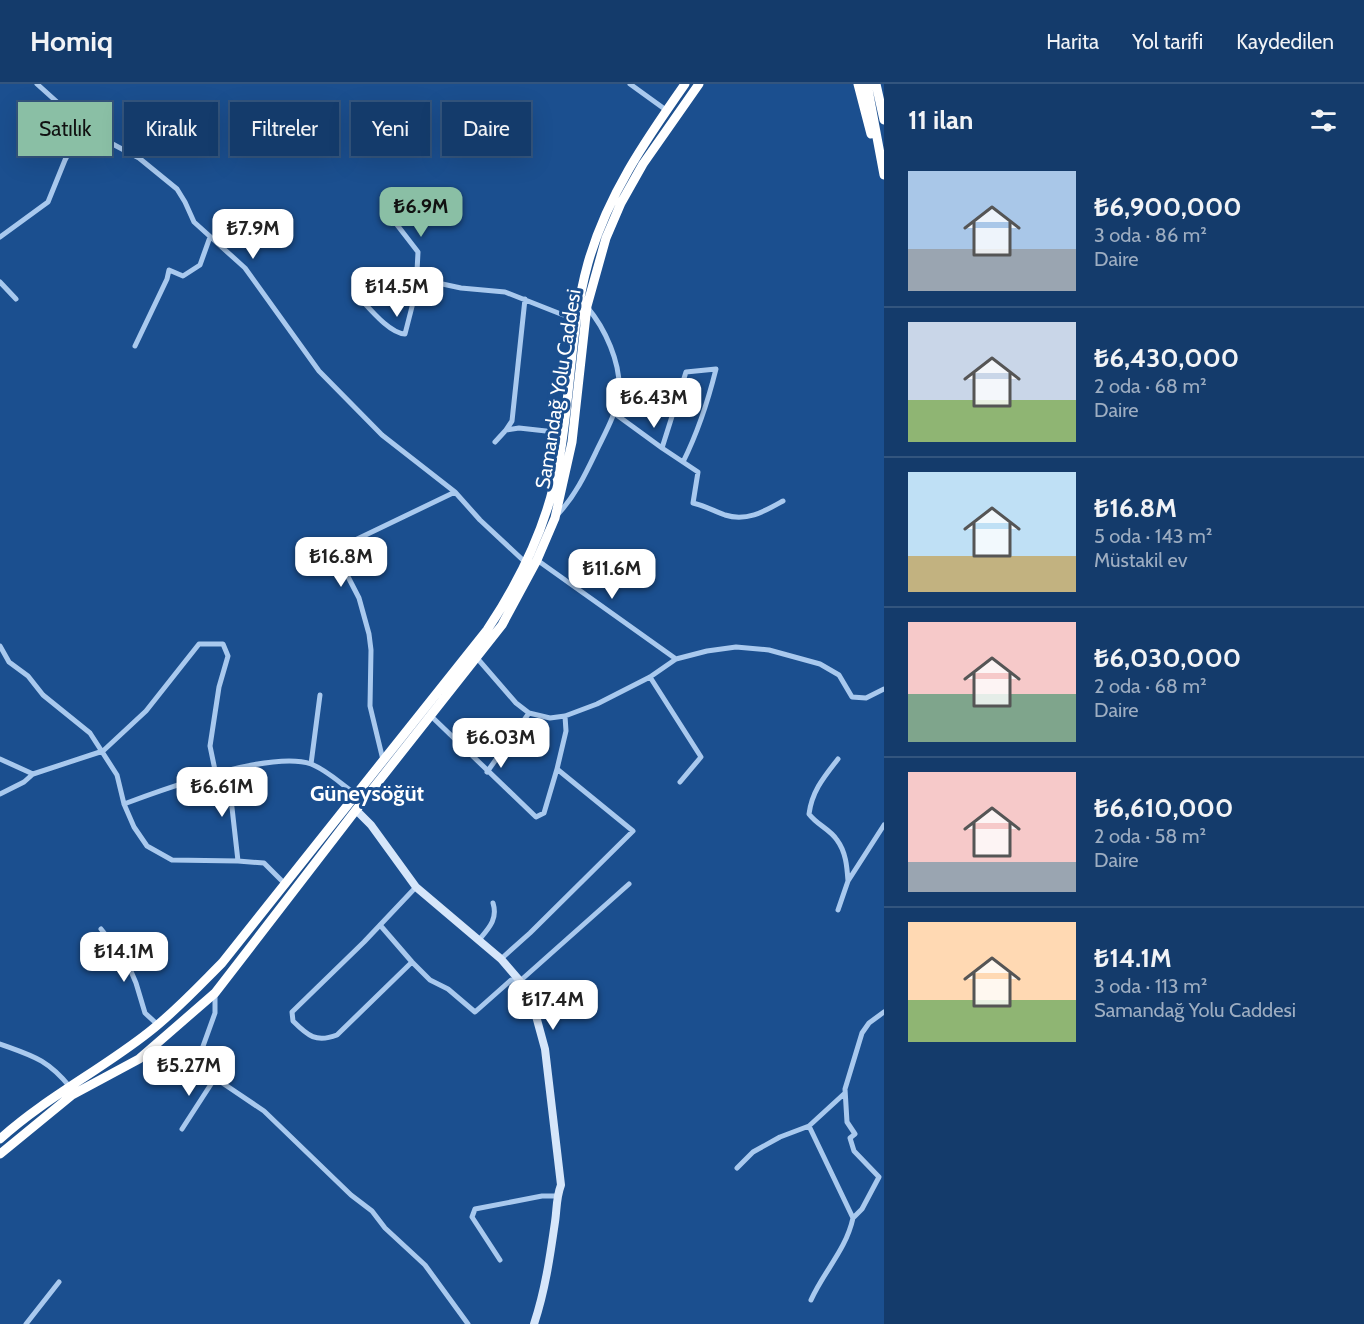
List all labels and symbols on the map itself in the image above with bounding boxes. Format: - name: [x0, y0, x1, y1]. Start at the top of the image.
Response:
- pin: ₺6.9M: [379, 187, 463, 238]
- pin: ₺7.9M: [211, 209, 295, 260]
- pin: ₺14.5M: [348, 267, 446, 318]
- street label: Samandağ Yolu Caddesi: [530, 287, 586, 491]
- pin: ₺6.43M: [605, 378, 703, 429]
- pin: ₺16.8M: [292, 537, 390, 588]
- pin: ₺11.6M: [563, 549, 661, 600]
- pin: ₺6.03M: [452, 718, 550, 769]
- pin: ₺6.61M: [173, 767, 271, 818]
- district label: Güneysöğüt: [310, 780, 425, 807]
- pin: ₺14.1M: [75, 932, 173, 983]
- pin: ₺17.4M: [504, 980, 602, 1031]
- pin: ₺5.27M: [140, 1046, 238, 1097]

